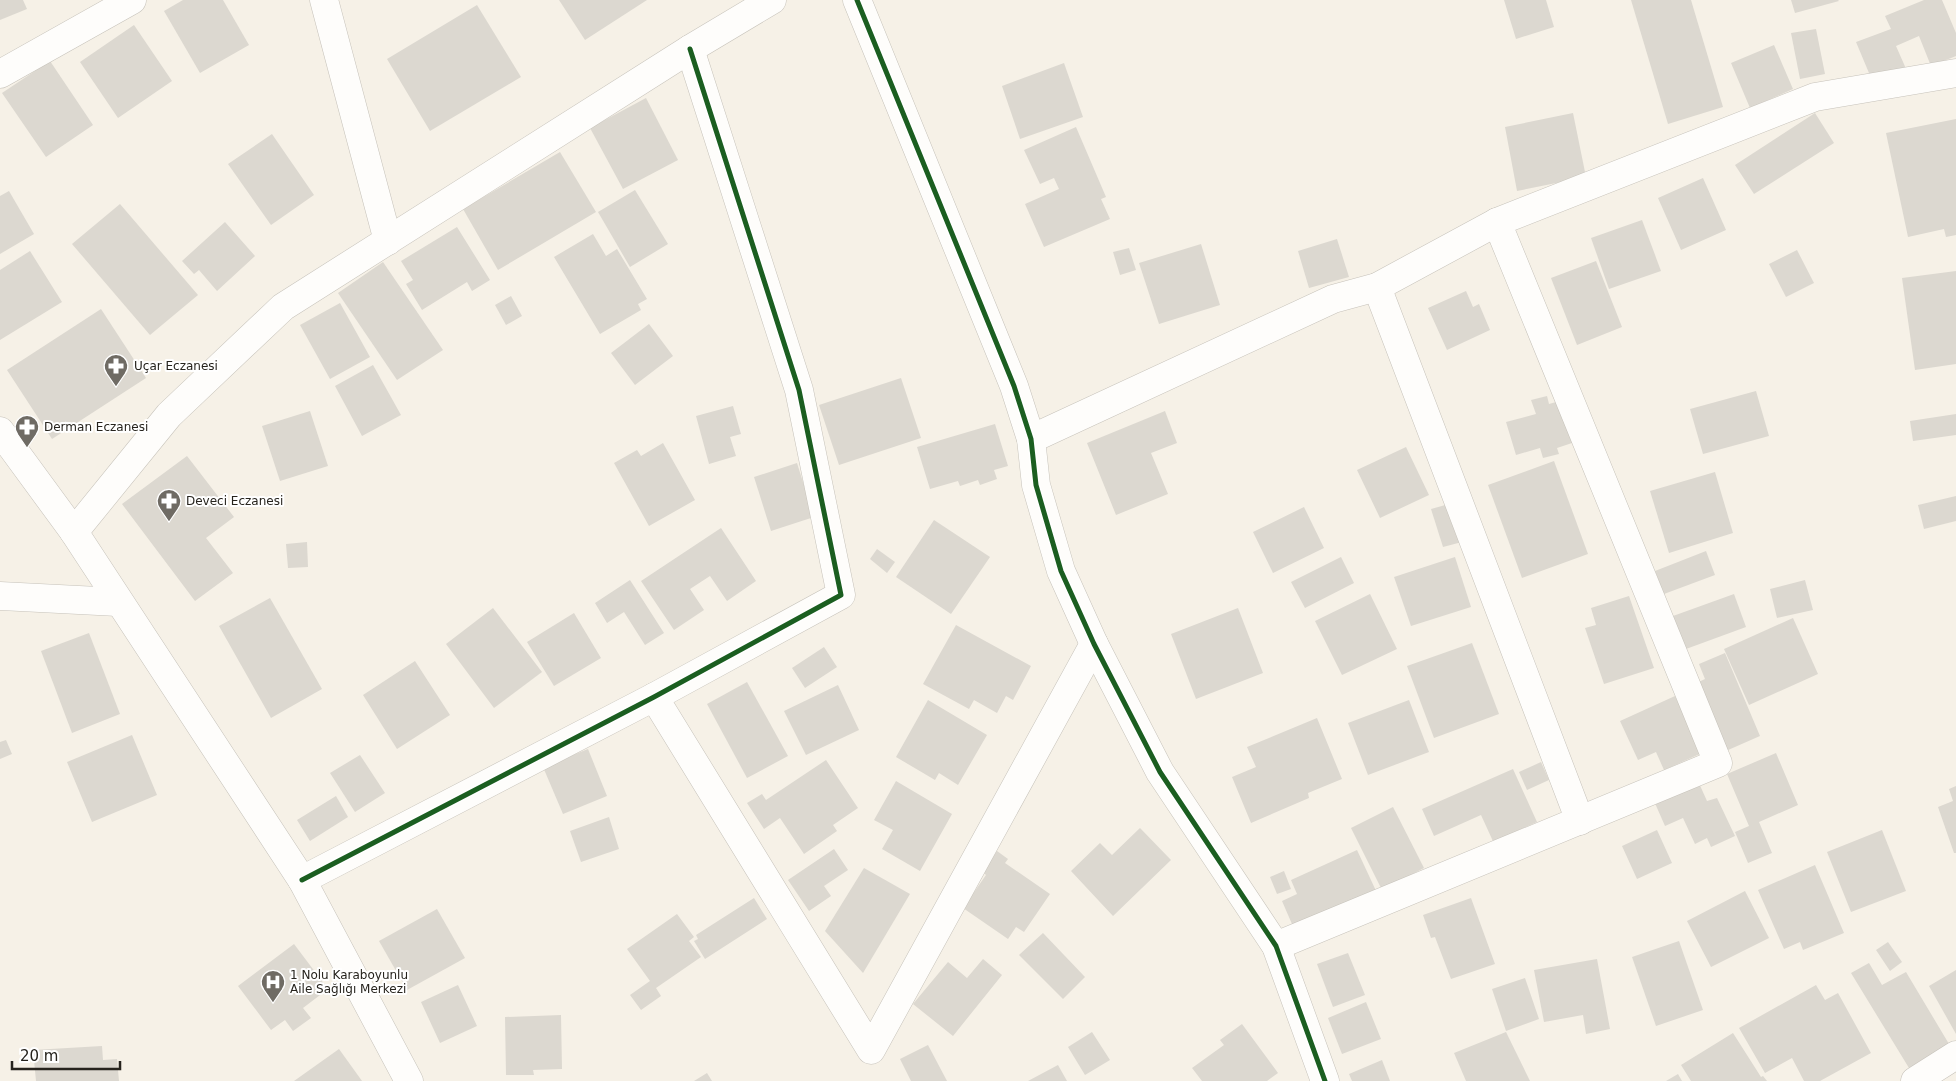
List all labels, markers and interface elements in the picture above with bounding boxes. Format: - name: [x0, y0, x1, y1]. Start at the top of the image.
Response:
- pharmacy icon: Uçar Eczanesi: [103, 353, 129, 387]
- place label: Uçar Eczanesi: [134, 359, 218, 373]
- pharmacy icon: Derman Eczanesi: [14, 414, 40, 448]
- place label: Derman Eczanesi: [44, 420, 148, 434]
- pharmacy icon: Deveci Eczanesi: [156, 488, 182, 522]
- place label: Deveci Eczanesi: [186, 494, 283, 508]
- place label: 1 Nolu Karaboyunlu Aile Sağlığı Merkezi: [290, 968, 408, 996]
- hospital icon: 1 Nolu Karaboyunlu Aile Sağlığı Merkezi: [260, 969, 286, 1003]
- scale bar: [12, 1038, 120, 1070]
- text: 20 m: [20, 1047, 58, 1065]

